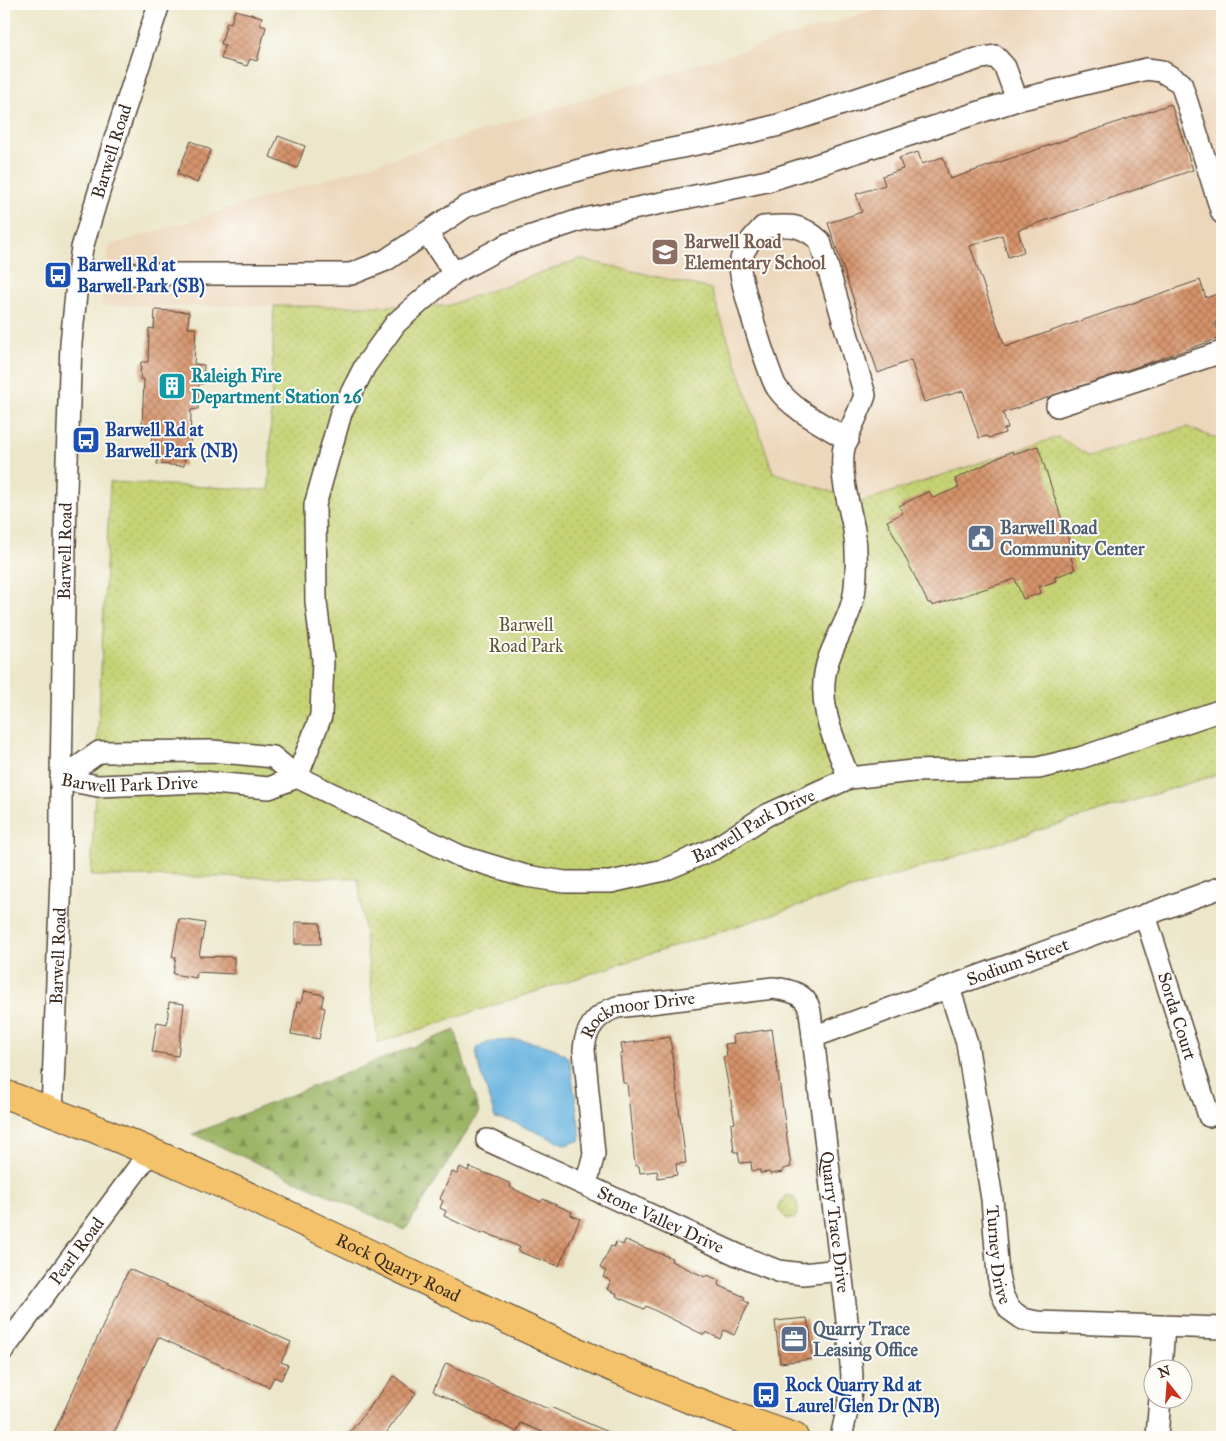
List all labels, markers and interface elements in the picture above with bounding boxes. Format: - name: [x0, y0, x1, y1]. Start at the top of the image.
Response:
- street label: Barwell Road: [87, 101, 137, 201]
- place label: Barwell Road Elementary School: [684, 231, 827, 275]
- school or university icon: Barwell Road Elementary School: [650, 237, 680, 267]
- place label: Barwell Rd at Barwell Park (SB): [77, 254, 205, 298]
- bus stop icon: Barwell Rd at Barwell Park (SB): [43, 260, 73, 290]
- place label: Raleigh Fire Department Station 26: [191, 365, 362, 409]
- building icon: Raleigh Fire Department Station 26: [157, 371, 187, 401]
- place label: Barwell Rd at Barwell Park (NB): [105, 419, 238, 463]
- bus stop icon: Barwell Rd at Barwell Park (NB): [71, 425, 101, 455]
- street label: Barwell Road: [53, 502, 77, 600]
- place label: Barwell Road Community Center: [1000, 517, 1146, 561]
- public building icon: Barwell Road Community Center: [966, 523, 996, 553]
- park label: Barwell Road Park: [489, 614, 564, 657]
- street label: Barwell Park Drive: [59, 768, 198, 797]
- street label: Barwell Park Drive: [689, 784, 818, 868]
- street label: Barwell Road: [45, 907, 71, 1005]
- street label: Sodium Street: [964, 933, 1072, 991]
- street label: Sorda Court: [1153, 969, 1202, 1063]
- street label: Rockmoor Drive: [576, 987, 696, 1042]
- street label: Quarry Trace Drive: [816, 1150, 855, 1294]
- street label: Stone Valley Drive: [594, 1181, 727, 1258]
- street label: Turney Drive: [982, 1204, 1016, 1308]
- street label: Pearl Road: [44, 1213, 109, 1289]
- street label: Rock Quarry Road: [332, 1228, 464, 1307]
- place label: Quarry Trace Leasing Office: [813, 1318, 918, 1362]
- office icon: Quarry Trace Leasing Office: [779, 1324, 809, 1354]
- north arrow: [1144, 1358, 1194, 1408]
- text: N: [1156, 1362, 1173, 1382]
- place label: Rock Quarry Rd at Laurel Glen Dr (NB): [785, 1374, 940, 1418]
- bus stop icon: Rock Quarry Rd at Laurel Glen Dr (NB): [751, 1380, 781, 1410]

